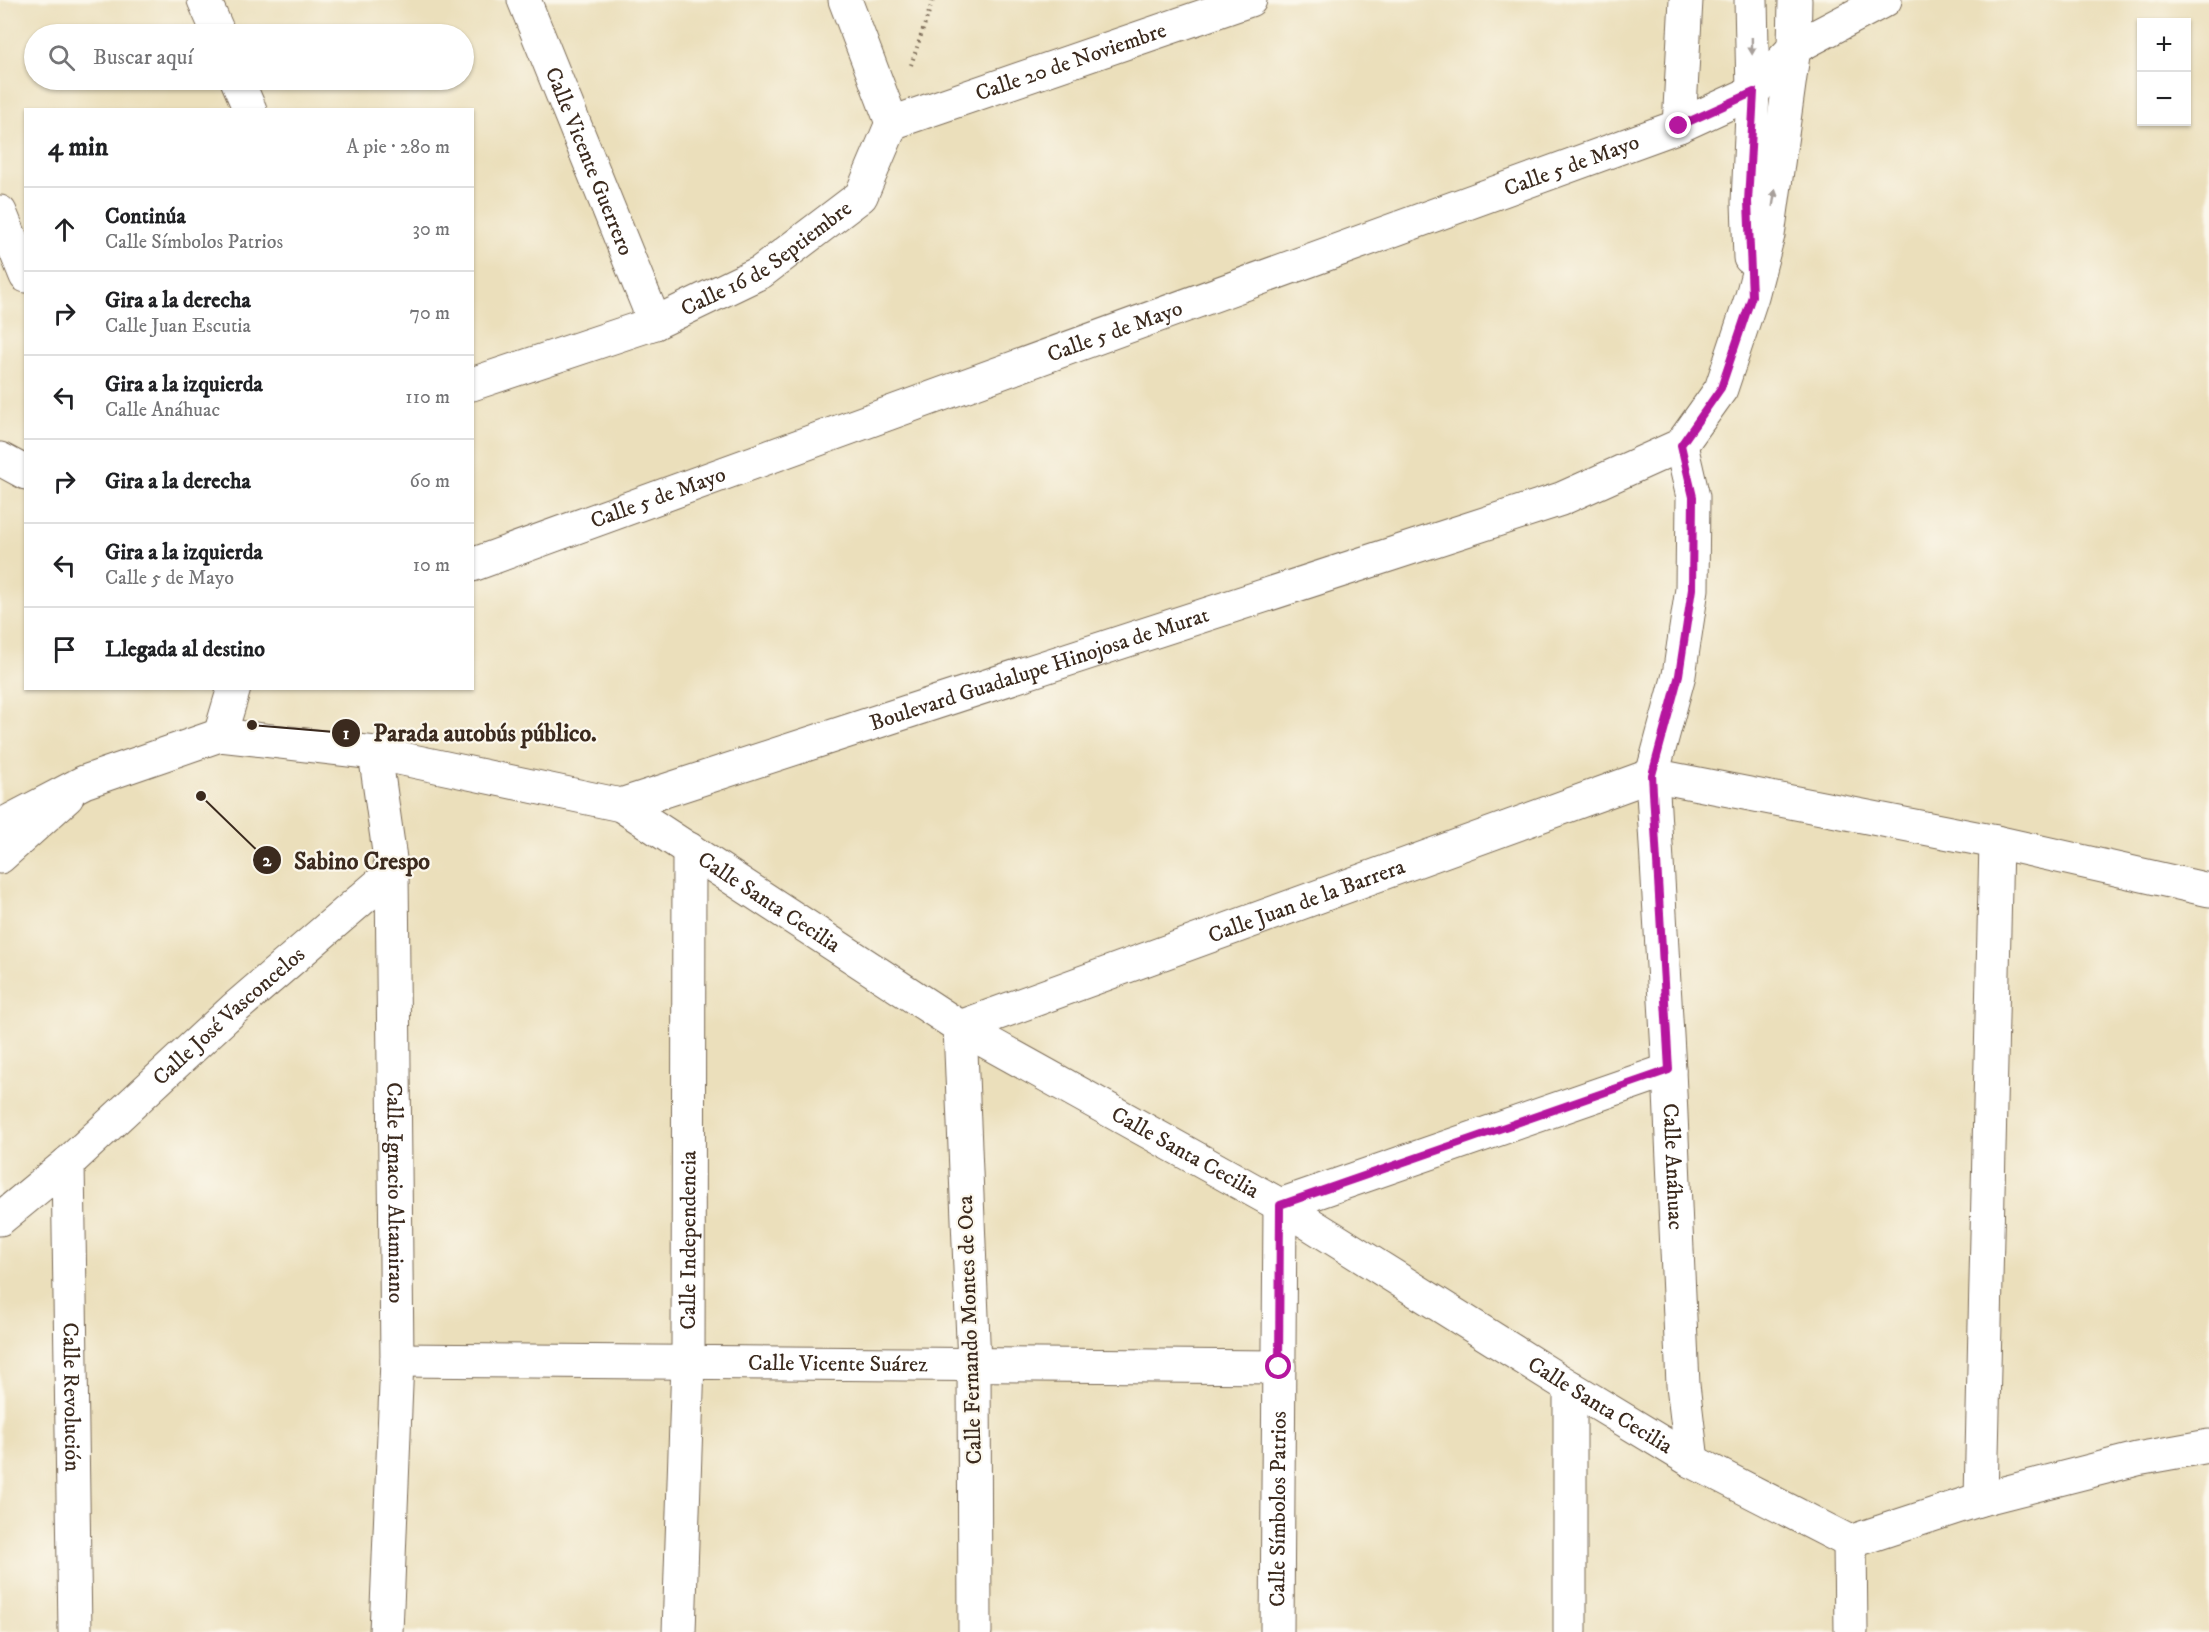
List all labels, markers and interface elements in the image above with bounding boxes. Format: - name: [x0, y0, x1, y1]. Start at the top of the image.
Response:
- street label: Calle 20 de Noviembre: [972, 16, 1170, 107]
- map controls: [2137, 18, 2191, 126]
- button: +: [2137, 18, 2191, 72]
- search box: [24, 24, 474, 90]
- one-way arrow: [1748, 36, 1757, 55]
- icon: search: [45, 41, 78, 74]
- text: Buscar aquí: [93, 44, 193, 71]
- street label: Calle Vicente Guerrero: [539, 63, 640, 259]
- button: −: [2137, 72, 2191, 126]
- route end: [1665, 112, 1691, 138]
- street label: Calle 5 de Mayo: [1500, 128, 1643, 202]
- text: 4 min: [48, 131, 108, 164]
- text: A pie · 280 m: [346, 135, 450, 160]
- one-way arrow: [1770, 189, 1779, 208]
- street label: Calle 16 de Septiembre: [676, 195, 857, 322]
- text: Continúa: [105, 203, 186, 230]
- icon: ahead: [48, 213, 81, 246]
- text: 30 m: [412, 217, 450, 242]
- text: Calle Símbolos Patrios: [105, 230, 283, 255]
- text: Gira a la derecha: [105, 287, 251, 314]
- street label: Calle 5 de Mayo: [1044, 294, 1186, 368]
- icon: right: [48, 297, 81, 330]
- text: 70 m: [409, 301, 450, 326]
- text: Calle Juan Escutia: [105, 314, 251, 339]
- text: Gira a la izquierda: [105, 371, 263, 398]
- icon: left: [48, 381, 81, 414]
- text: 110 m: [405, 385, 450, 410]
- text: Calle Anáhuac: [105, 398, 220, 423]
- street label: Calle 5 de Mayo: [587, 460, 729, 534]
- icon: right: [48, 465, 81, 498]
- text: Gira a la derecha: [105, 468, 251, 495]
- text: 60 m: [410, 469, 450, 494]
- text: Gira a la izquierda: [105, 539, 263, 566]
- icon: left: [48, 549, 81, 582]
- text: 10 m: [413, 553, 450, 578]
- text: Calle 5 de Mayo: [105, 566, 234, 591]
- street label: Boulevard Guadalupe Hinojosa de Murat: [866, 601, 1212, 737]
- icon: arrive: [48, 633, 81, 666]
- text: Llegada al destino: [105, 636, 265, 663]
- callout: Parada autobús público.: [331, 712, 609, 754]
- text: Parada autobús público.: [373, 719, 597, 749]
- text: 1: [343, 723, 350, 745]
- callout: Sabino Crespo: [252, 839, 442, 881]
- street label: Calle Santa Cecilia: [693, 845, 846, 959]
- text: Sabino Crespo: [294, 847, 430, 877]
- text: 2: [263, 850, 273, 872]
- street label: Calle Juan de la Barrera: [1204, 852, 1409, 949]
- street label: Calle José Vasconcelos: [147, 941, 310, 1091]
- street label: Calle Ignacio Altamirano: [381, 1082, 410, 1303]
- street label: Calle Santa Cecilia: [1107, 1100, 1264, 1205]
- street label: Calle Anáhuac: [1657, 1103, 1690, 1230]
- street label: Calle Independencia: [675, 1150, 702, 1330]
- street label: Calle Fernando Montes de Oca: [952, 1194, 988, 1465]
- street label: Calle Revolución: [57, 1322, 86, 1472]
- street label: Calle Vicente Suárez: [748, 1349, 928, 1378]
- street label: Calle Santa Cecilia: [1523, 1350, 1678, 1460]
- route start: [1265, 1353, 1291, 1379]
- street label: Calle Símbolos Patrios: [1264, 1411, 1292, 1607]

